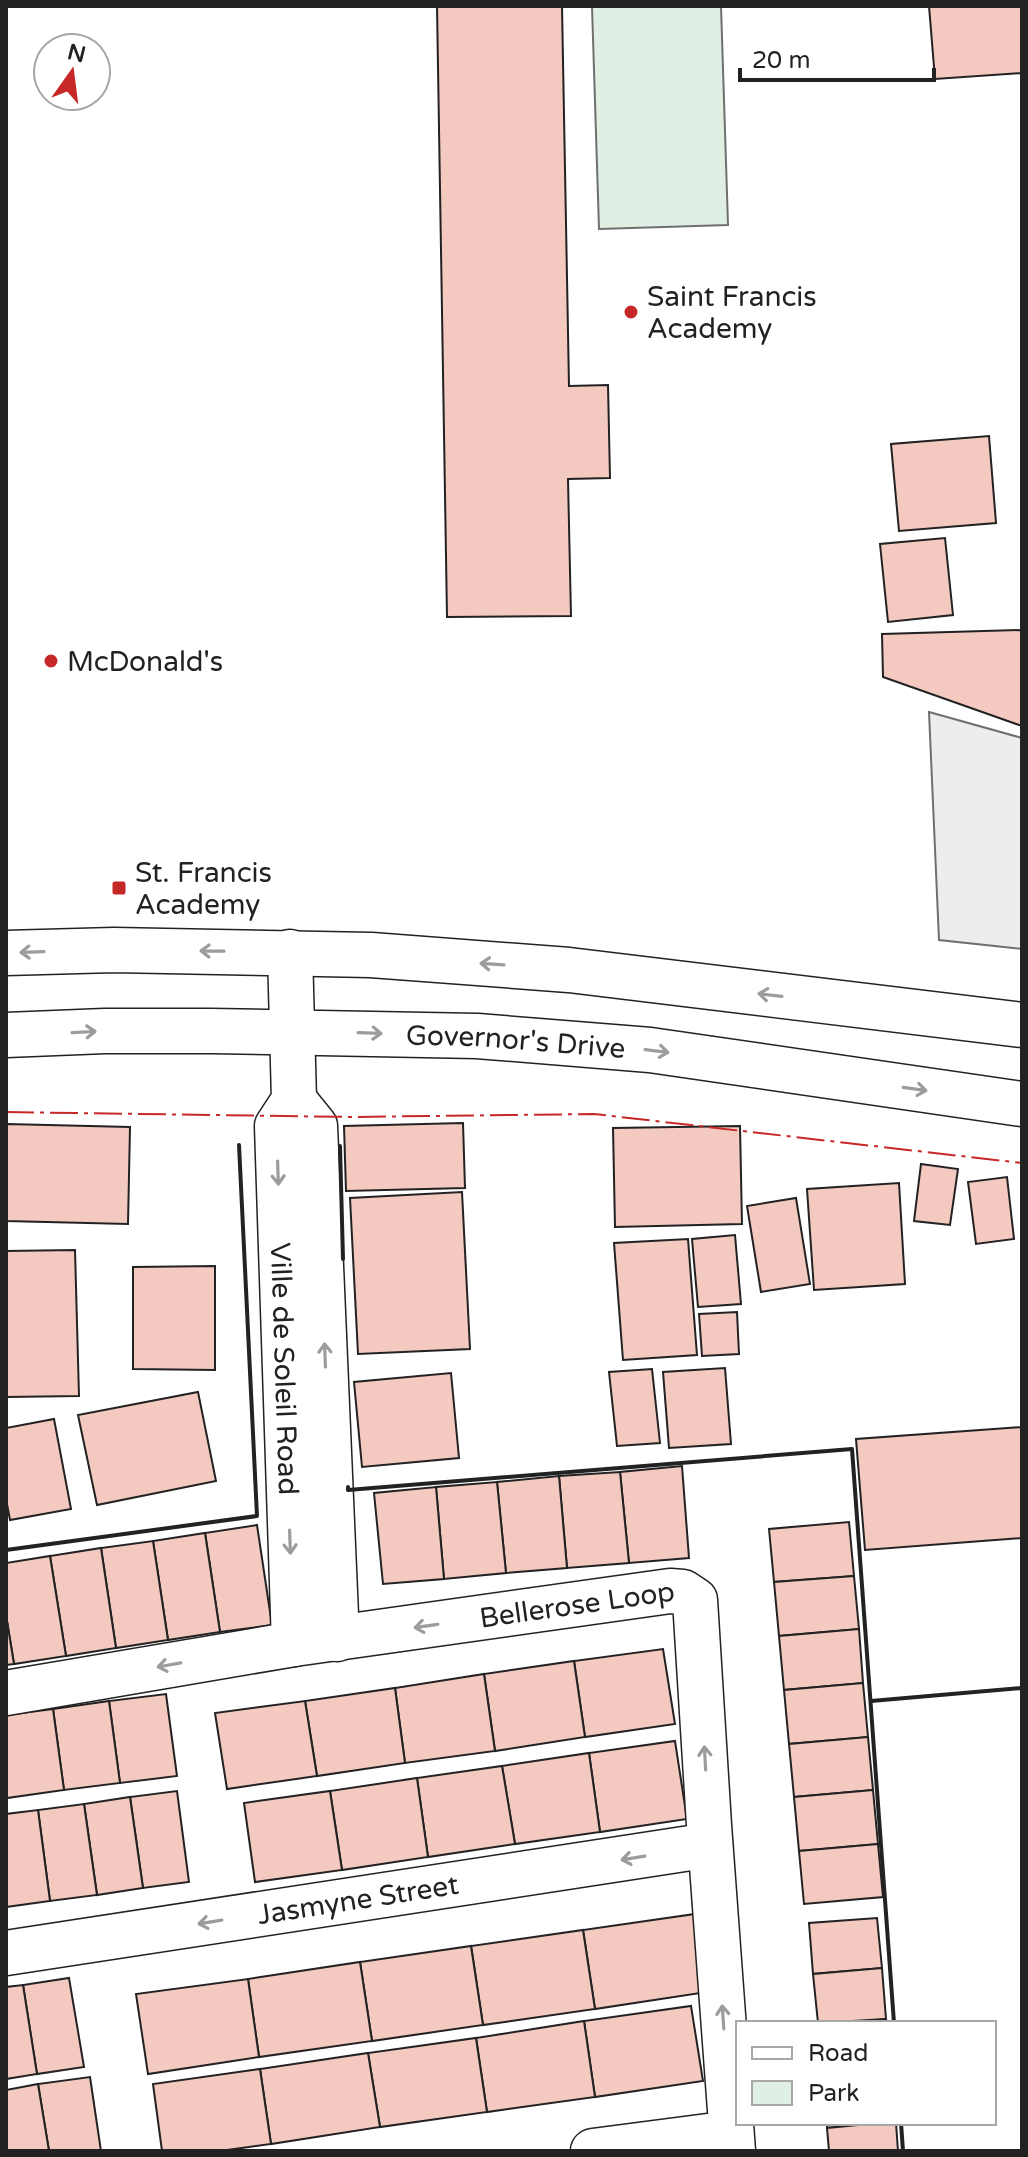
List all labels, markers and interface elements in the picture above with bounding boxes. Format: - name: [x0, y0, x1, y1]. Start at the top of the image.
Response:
- north arrow: [32, 32, 112, 112]
- scale bar: [740, 32, 934, 82]
- text: N: [65, 39, 88, 68]
- text: 20 m: [752, 46, 810, 75]
- place label: Saint Francis Academy: [647, 280, 817, 346]
- marker: Saint Francis Academy: [622, 303, 640, 321]
- place label: McDonald's: [67, 645, 223, 679]
- marker: McDonald's: [42, 652, 60, 670]
- place label: St. Francis Academy: [135, 856, 272, 922]
- marker: St. Francis Academy: [110, 879, 128, 897]
- one-way arrow: [199, 943, 226, 959]
- one-way arrow: [19, 945, 46, 960]
- one-way arrow: [479, 956, 506, 971]
- one-way arrow: [757, 987, 784, 1002]
- street label: Governor's Drive: [406, 1019, 627, 1066]
- one-way arrow: [70, 1024, 97, 1039]
- one-way arrow: [356, 1025, 383, 1041]
- one-way arrow: [643, 1044, 670, 1059]
- one-way arrow: [902, 1082, 927, 1097]
- one-way arrow: [271, 1159, 286, 1186]
- street label: Ville de Soleil Road: [263, 1242, 305, 1496]
- one-way arrow: [317, 1342, 332, 1369]
- one-way arrow: [283, 1528, 298, 1555]
- street label: Bellerose Loop: [477, 1575, 677, 1636]
- one-way arrow: [414, 1619, 440, 1634]
- one-way arrow: [157, 1658, 183, 1673]
- one-way arrow: [697, 1745, 712, 1772]
- one-way arrow: [621, 1851, 646, 1866]
- street label: Jasmyne Street: [255, 1868, 461, 1932]
- one-way arrow: [198, 1915, 223, 1930]
- one-way arrow: [715, 2004, 730, 2031]
- legend: [736, 2021, 996, 2125]
- text: Road: [808, 2039, 868, 2068]
- text: Park: [808, 2079, 859, 2108]

